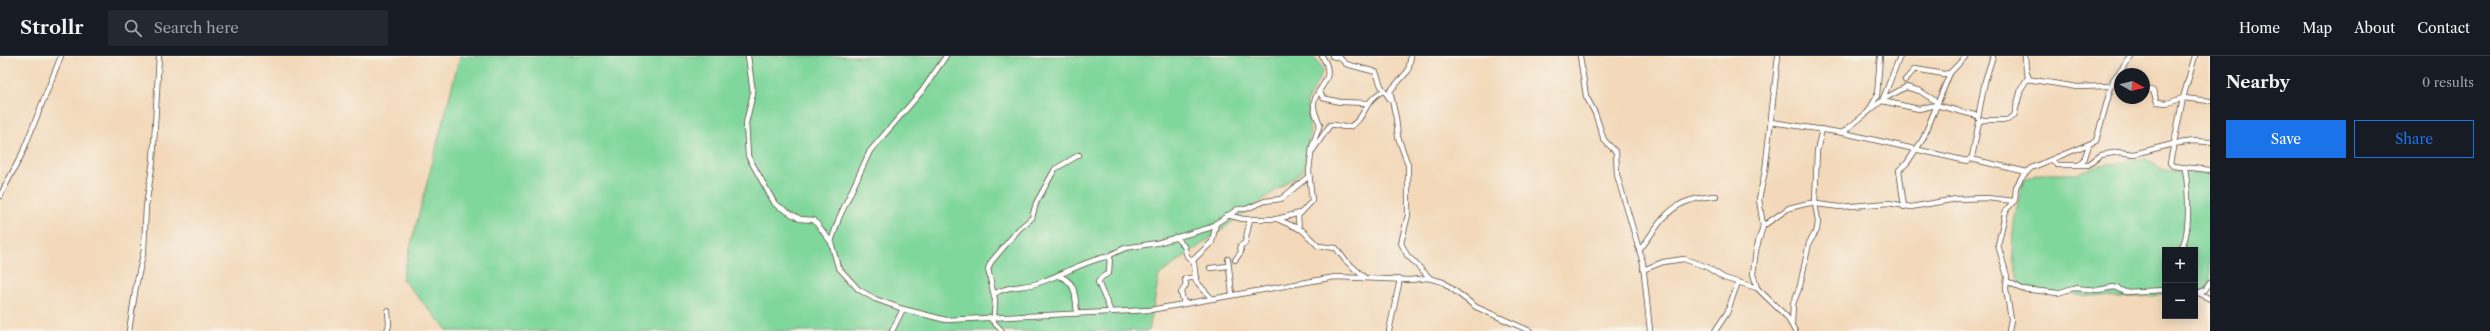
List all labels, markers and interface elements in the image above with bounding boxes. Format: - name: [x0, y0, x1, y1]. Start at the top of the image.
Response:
- search box: [108, 10, 388, 46]
- text: Strollr: [20, 16, 84, 39]
- icon: search: [122, 17, 144, 39]
- text: Search here: [154, 18, 239, 37]
- text: Home: [2239, 19, 2280, 37]
- text: Map: [2302, 19, 2332, 37]
- text: About: [2354, 19, 2395, 37]
- text: Contact: [2417, 19, 2470, 37]
- north arrow: [2114, 68, 2150, 104]
- text: Nearby: [2226, 72, 2290, 92]
- text: 0 results: [2422, 74, 2474, 90]
- button: Save: [2226, 120, 2346, 158]
- button: Share: [2354, 120, 2474, 158]
- map controls: [2162, 247, 2198, 319]
- button: +: [2162, 247, 2198, 283]
- button: −: [2162, 283, 2198, 319]

